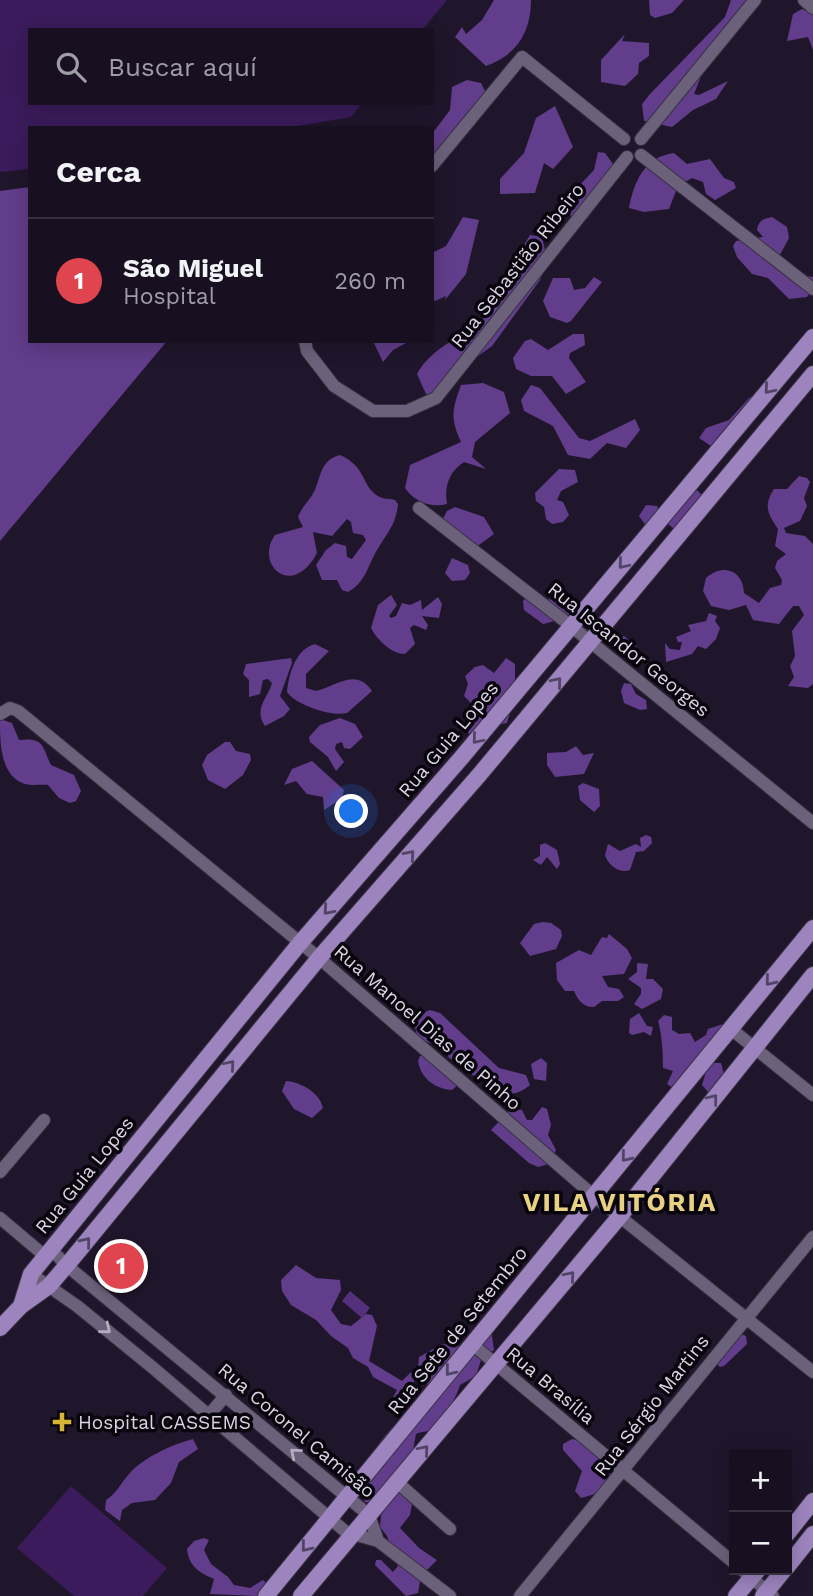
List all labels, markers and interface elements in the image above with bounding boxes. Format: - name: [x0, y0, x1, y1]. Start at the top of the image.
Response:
- search box: [28, 28, 434, 105]
- icon: search: [52, 48, 90, 86]
- text: Buscar aquí: [108, 52, 257, 82]
- text: Cerca: [56, 154, 141, 189]
- street label: Rua Sebastião Ribeiro: [446, 178, 589, 352]
- text: São Miguel: [123, 253, 263, 283]
- text: 1: [74, 268, 84, 295]
- text: 260 m: [335, 268, 406, 295]
- text: Hospital: [123, 283, 216, 310]
- one-way arrow: [765, 381, 777, 394]
- one-way arrow: [619, 556, 631, 569]
- street label: Rua Iscandor Georges: [543, 577, 714, 722]
- street label: Rua Guia Lopes: [393, 677, 503, 802]
- one-way arrow: [549, 677, 561, 690]
- one-way arrow: [473, 731, 486, 743]
- your location: [334, 794, 368, 828]
- one-way arrow: [401, 850, 414, 863]
- one-way arrow: [324, 902, 336, 915]
- street label: Rua Manoel Dias de Pinho: [329, 940, 526, 1115]
- one-way arrow: [766, 973, 778, 986]
- one-way arrow: [222, 1061, 235, 1073]
- one-way arrow: [705, 1094, 718, 1106]
- street label: Rua Guia Lopes: [30, 1112, 139, 1238]
- one-way arrow: [621, 1150, 634, 1162]
- district label: VILA VITÓRIA: [523, 1187, 717, 1217]
- one-way arrow: [78, 1237, 91, 1249]
- pin: 1: [98, 1240, 144, 1292]
- street label: Rua Sete de Setembro: [383, 1242, 532, 1419]
- one-way arrow: [562, 1271, 574, 1284]
- one-way arrow: [98, 1321, 110, 1334]
- street label: Rua Sérgio Martins: [589, 1330, 714, 1481]
- street label: Rua Brasília: [502, 1342, 600, 1429]
- street label: Rua Coronel Camisão: [214, 1358, 380, 1503]
- one-way arrow: [446, 1364, 459, 1376]
- place label: Hospital CASSEMS: [78, 1411, 251, 1434]
- marker: Hospital CASSEMS: [52, 1412, 72, 1432]
- one-way arrow: [416, 1445, 428, 1458]
- one-way arrow: [290, 1449, 302, 1462]
- map controls: [729, 1449, 792, 1575]
- button: +: [729, 1449, 792, 1512]
- button: −: [729, 1512, 792, 1575]
- one-way arrow: [302, 1539, 314, 1552]

